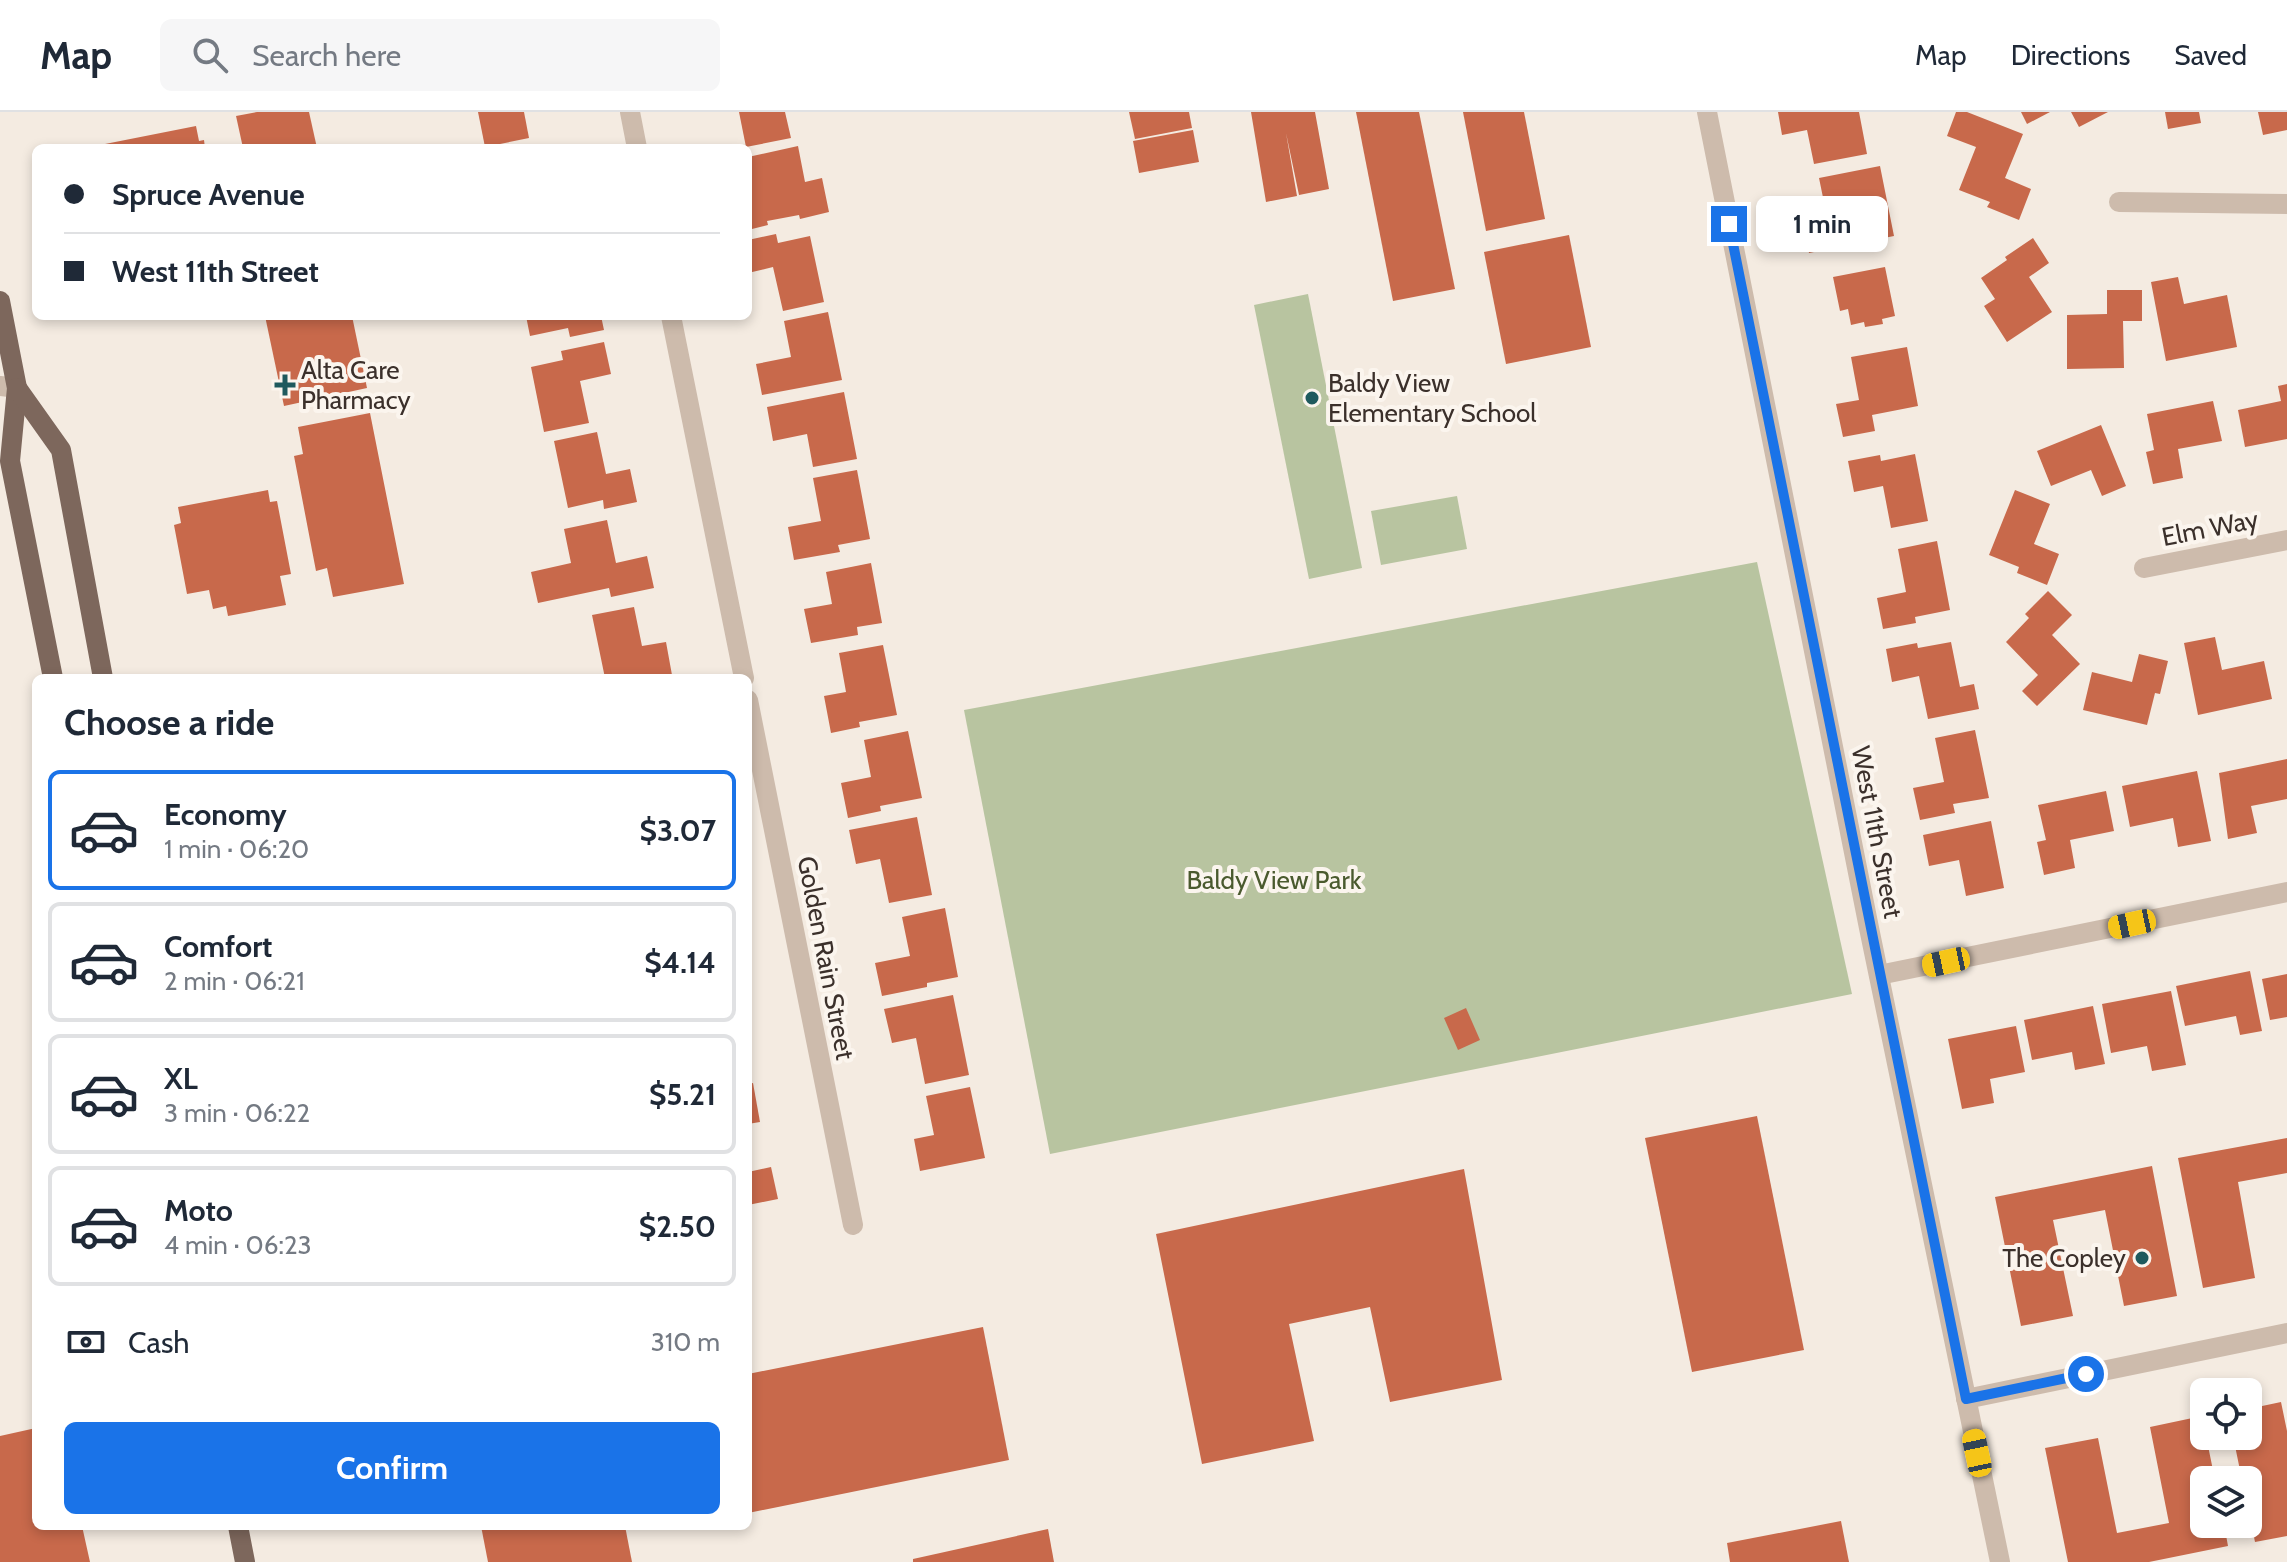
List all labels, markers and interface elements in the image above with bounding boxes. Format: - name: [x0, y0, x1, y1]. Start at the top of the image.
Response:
- search box: [160, 19, 720, 91]
- text: Map: [40, 32, 112, 79]
- icon: search: [188, 33, 232, 77]
- text: Search here: [252, 37, 401, 74]
- text: Map: [1915, 38, 1967, 72]
- text: Directions: [2011, 38, 2130, 72]
- text: Saved: [2174, 38, 2247, 72]
- text: Spruce Avenue: [112, 176, 305, 213]
- callout: 1 min: [1757, 196, 1889, 252]
- route end: [1711, 206, 1747, 242]
- text: 1 min: [1793, 208, 1851, 240]
- text: West 11th Street: [112, 253, 319, 290]
- place label: Alta Care Pharmacy: [301, 354, 411, 416]
- place label: Baldy View Elementary School: [1328, 367, 1536, 429]
- marker: Alta Care Pharmacy: [276, 376, 294, 394]
- marker: Baldy View Elementary School: [1303, 389, 1321, 407]
- street label: Elm Way: [2159, 503, 2261, 553]
- text: Choose a ride: [64, 700, 274, 744]
- street label: West 11th Street: [1845, 743, 1909, 921]
- icon: car: [68, 794, 140, 866]
- text: Economy: [164, 796, 287, 833]
- text: $3.07: [640, 812, 716, 849]
- text: 1 min · 06:20: [164, 833, 309, 865]
- street label: Golden Rain Street: [791, 854, 861, 1063]
- park label: Baldy View Park: [1187, 864, 1362, 896]
- car: [2106, 907, 2158, 941]
- icon: car: [68, 926, 140, 998]
- text: Comfort: [164, 928, 272, 965]
- text: $4.14: [644, 944, 716, 981]
- car: [1920, 945, 1972, 979]
- text: 2 min · 06:21: [164, 965, 305, 997]
- icon: car: [68, 1058, 140, 1130]
- text: XL: [164, 1060, 198, 1097]
- text: $5.21: [649, 1076, 716, 1113]
- text: 3 min · 06:22: [164, 1097, 310, 1129]
- icon: car: [68, 1190, 140, 1262]
- text: Moto: [164, 1192, 233, 1229]
- text: $2.50: [639, 1208, 716, 1245]
- text: 4 min · 06:23: [164, 1229, 312, 1261]
- place label: The Copley: [2002, 1242, 2126, 1274]
- marker: The Copley: [2133, 1249, 2151, 1267]
- icon: cash: [64, 1320, 108, 1364]
- text: Cash: [128, 1324, 190, 1361]
- text: 310 m: [651, 1326, 720, 1358]
- route start: [2068, 1356, 2104, 1392]
- map controls: [2190, 1378, 2262, 1538]
- button: locate: [2190, 1378, 2262, 1450]
- button: Confirm: [64, 1422, 720, 1514]
- car: [1960, 1427, 1994, 1479]
- button: layers: [2190, 1466, 2262, 1538]

